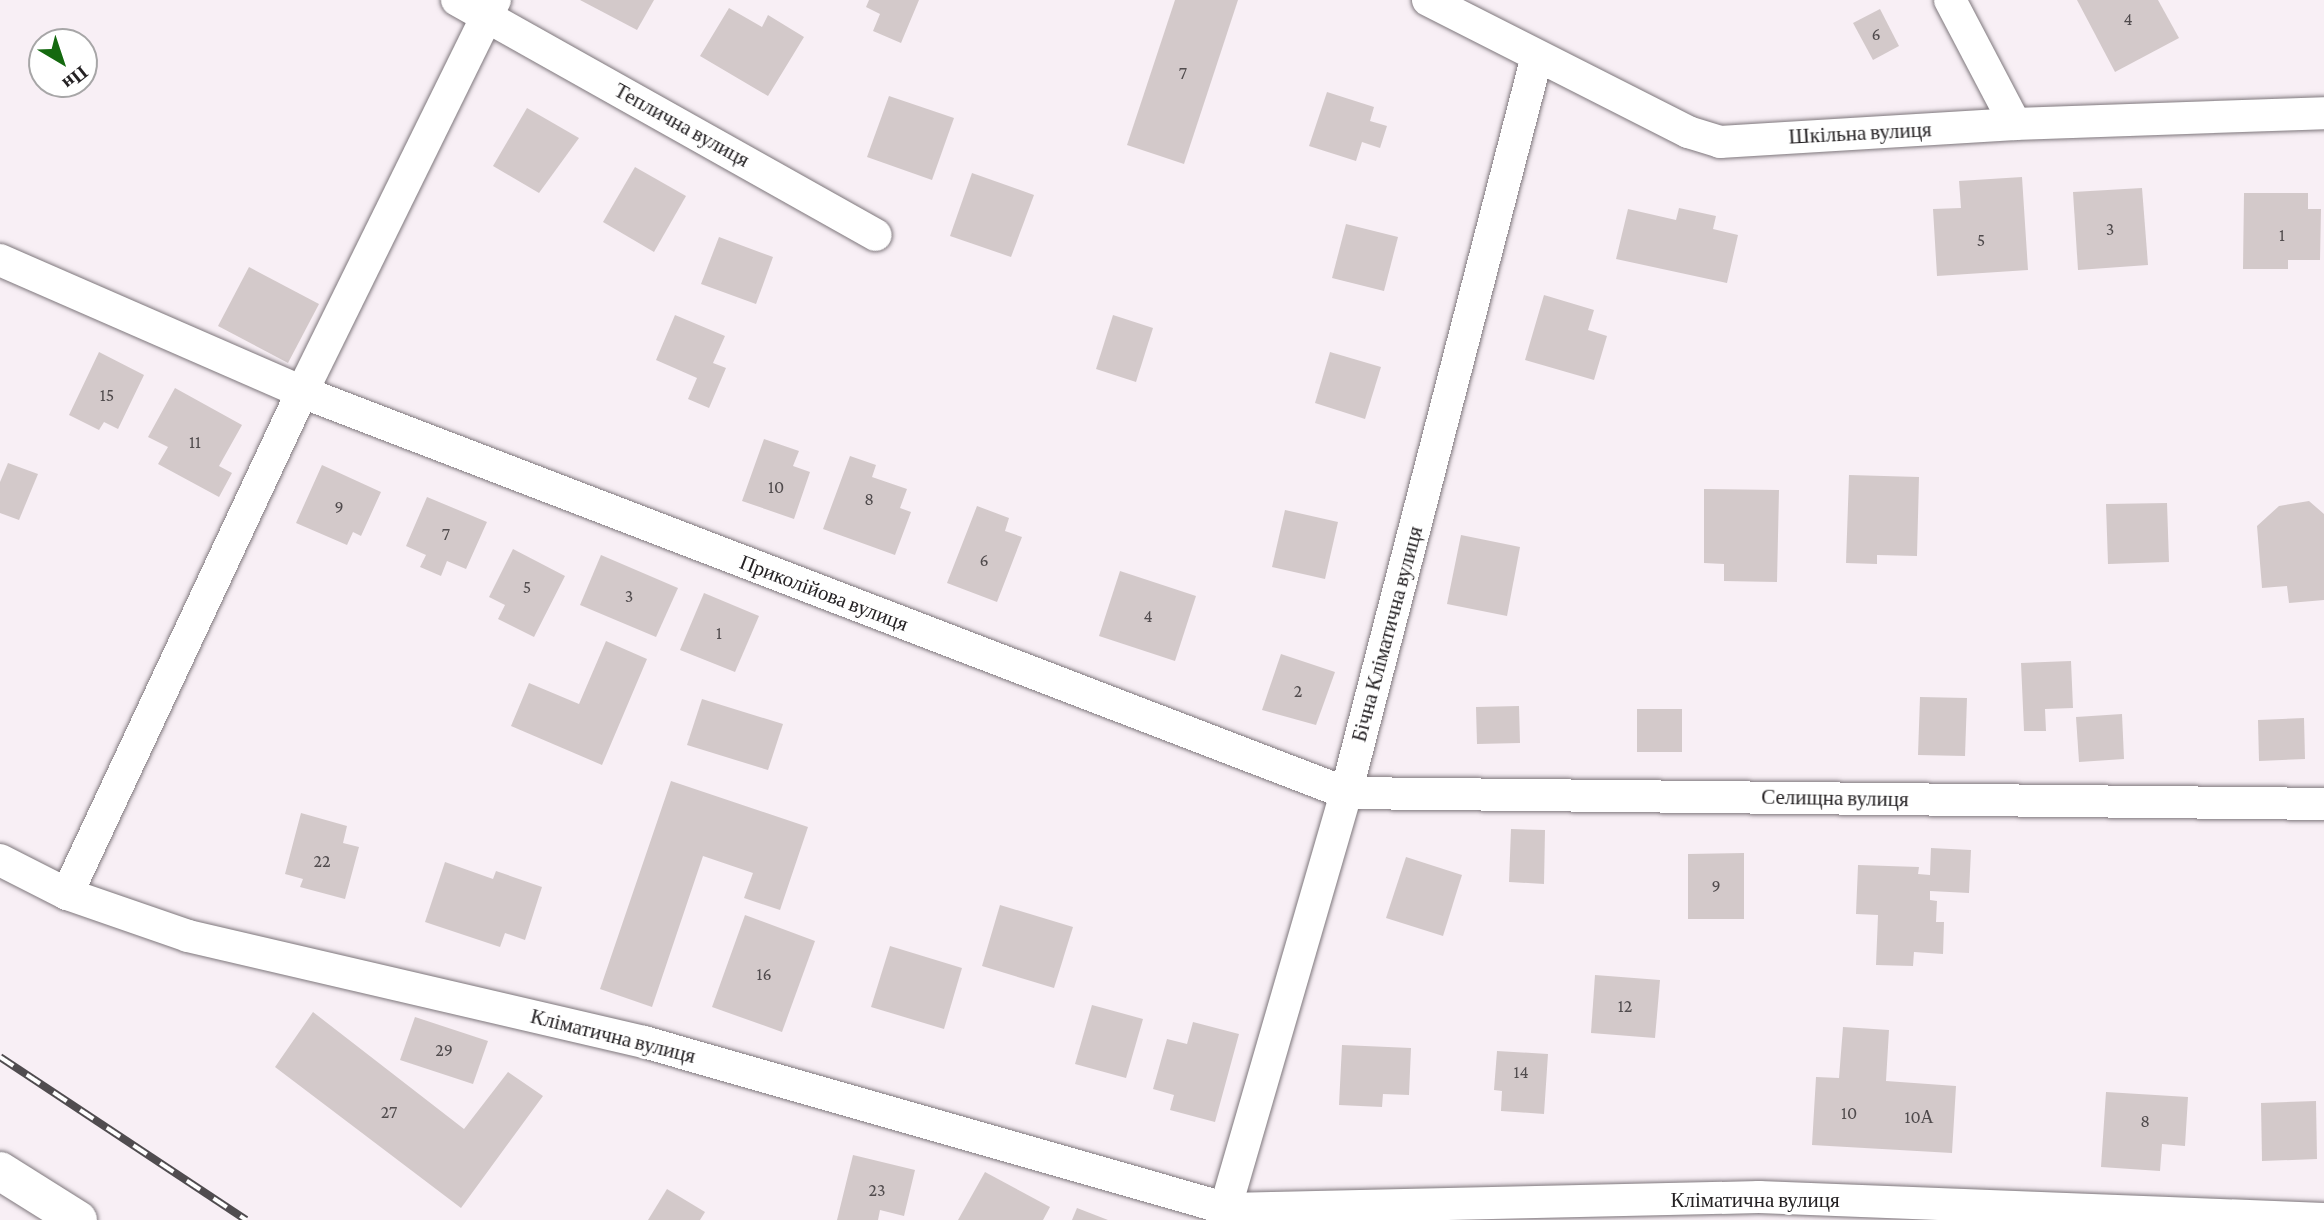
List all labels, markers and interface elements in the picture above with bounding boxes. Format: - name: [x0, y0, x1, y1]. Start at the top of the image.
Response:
- house number: 4: [2123, 8, 2133, 30]
- house number: 6: [1871, 23, 1881, 45]
- north arrow: [28, 28, 98, 98]
- text: Пн: [59, 62, 92, 94]
- house number: 7: [1179, 62, 1187, 84]
- street label: Теплична вулиця: [610, 77, 754, 173]
- street label: Шкільна вулиця: [1788, 117, 1932, 149]
- house number: 3: [2106, 218, 2114, 240]
- house number: 1: [2279, 224, 2285, 246]
- house number: 5: [1977, 229, 1985, 251]
- house number: 15: [100, 384, 114, 406]
- house number: 11: [189, 431, 201, 453]
- house number: 10: [768, 476, 784, 498]
- house number: 8: [864, 488, 874, 510]
- house number: 9: [334, 496, 344, 518]
- house number: 7: [442, 523, 450, 545]
- street label: Бічна Кліматична вулиця: [1346, 523, 1428, 745]
- street label: Приколійова вулиця: [736, 549, 912, 637]
- house number: 6: [979, 549, 989, 571]
- house number: 5: [523, 576, 531, 598]
- house number: 3: [625, 585, 633, 607]
- house number: 4: [1143, 605, 1153, 627]
- house number: 1: [716, 622, 722, 644]
- house number: 2: [1294, 680, 1302, 702]
- street label: Селищна вулиця: [1761, 784, 1909, 812]
- house number: 22: [313, 850, 331, 872]
- house number: 9: [1711, 875, 1721, 897]
- house number: 16: [756, 963, 772, 985]
- house number: 12: [1618, 995, 1632, 1017]
- street label: Кліматична вулиця: [528, 1003, 698, 1069]
- house number: 29: [435, 1039, 453, 1061]
- house number: 14: [1513, 1061, 1529, 1083]
- house number: 27: [381, 1101, 397, 1123]
- house number: 10: [1841, 1102, 1857, 1124]
- house number: 10А: [1904, 1106, 1934, 1128]
- house number: 8: [2140, 1110, 2150, 1132]
- house number: 23: [868, 1179, 886, 1201]
- street label: Кліматична вулиця: [1670, 1187, 1840, 1213]

